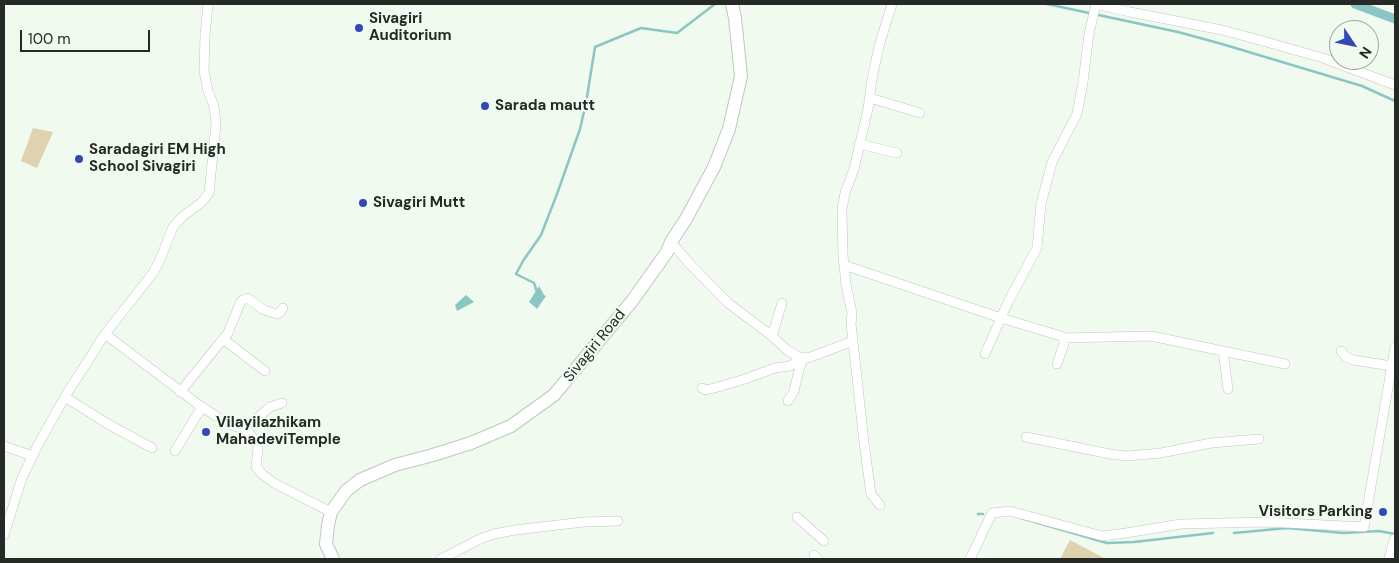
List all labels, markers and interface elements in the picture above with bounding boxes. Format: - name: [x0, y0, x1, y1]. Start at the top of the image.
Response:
- place label: Sivagiri Auditorium: [369, 10, 452, 45]
- scale bar: [22, 20, 152, 52]
- north arrow: [1329, 20, 1379, 70]
- marker: Sivagiri Auditorium: [353, 22, 365, 34]
- text: 100 m: [28, 29, 71, 49]
- text: N: [1355, 44, 1376, 62]
- place label: Sarada mautt: [495, 97, 595, 115]
- marker: Sarada mautt: [479, 100, 491, 112]
- place label: Saradagiri EM High School Sivagiri: [89, 141, 226, 176]
- marker: Saradagiri EM High School Sivagiri: [73, 153, 85, 165]
- place label: Sivagiri Mutt: [373, 194, 465, 212]
- marker: Sivagiri Mutt: [357, 197, 369, 209]
- street label: Sivagiri Road: [560, 306, 630, 386]
- place label: Vilayilazhikam MahadeviTemple: [216, 414, 341, 449]
- marker: Vilayilazhikam MahadeviTemple: [200, 426, 212, 438]
- place label: Visitors Parking: [1259, 503, 1373, 521]
- marker: Visitors Parking: [1377, 506, 1389, 518]

